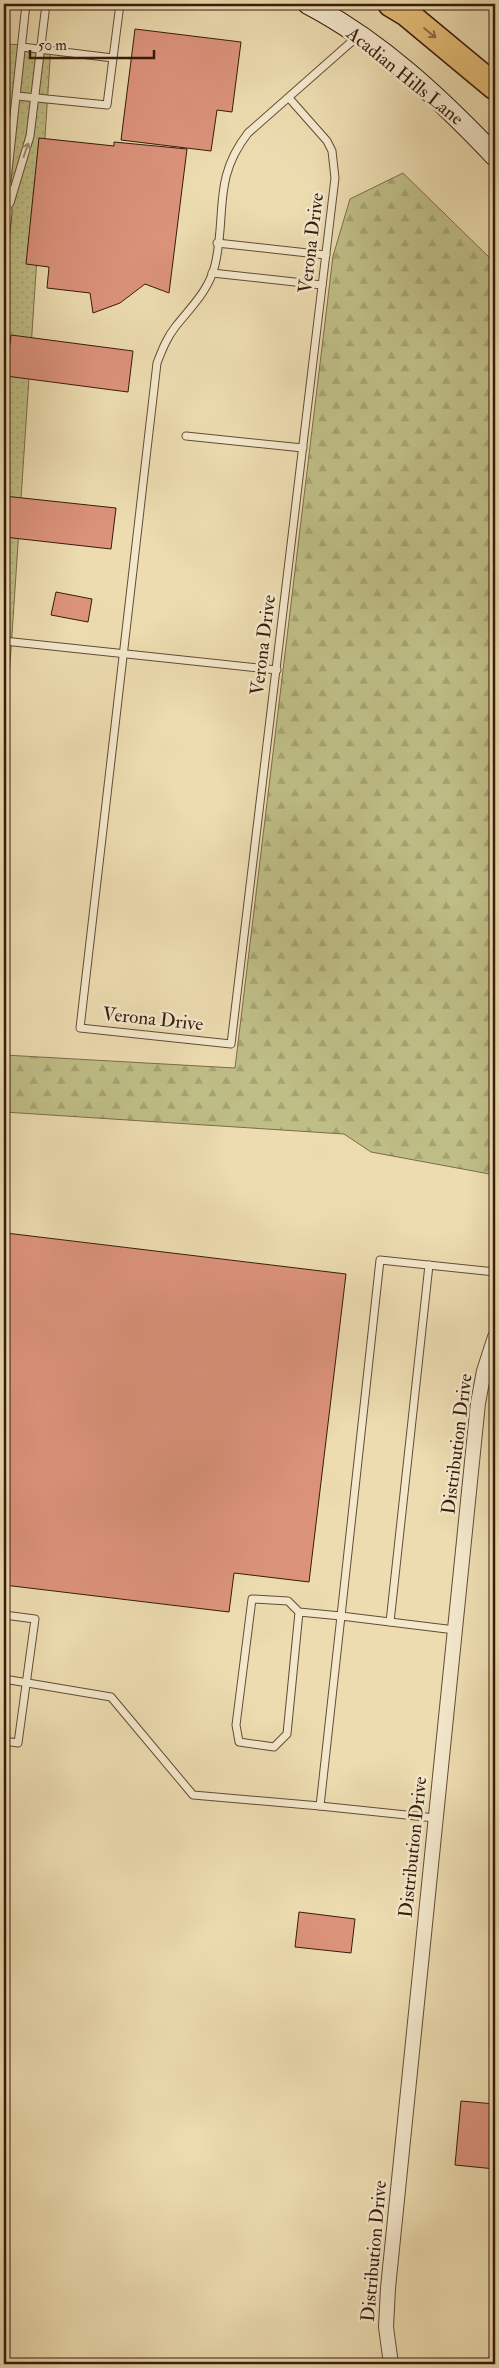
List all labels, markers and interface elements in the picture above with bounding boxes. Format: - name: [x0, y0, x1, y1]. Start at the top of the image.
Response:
- street label: Acadian Hills Lane: [341, 21, 468, 131]
- one-way arrow: [423, 27, 436, 38]
- scale bar: [30, 28, 154, 60]
- text: 50 m: [38, 36, 67, 55]
- one-way arrow: [22, 142, 31, 158]
- street label: Verona Drive: [293, 191, 329, 295]
- street label: Verona Drive: [245, 593, 281, 697]
- street label: Verona Drive: [101, 1002, 205, 1036]
- street label: Distribution Drive: [436, 1372, 478, 1516]
- street label: Distribution Drive: [394, 1775, 432, 1919]
- street label: Distribution Drive: [356, 2179, 392, 2323]

